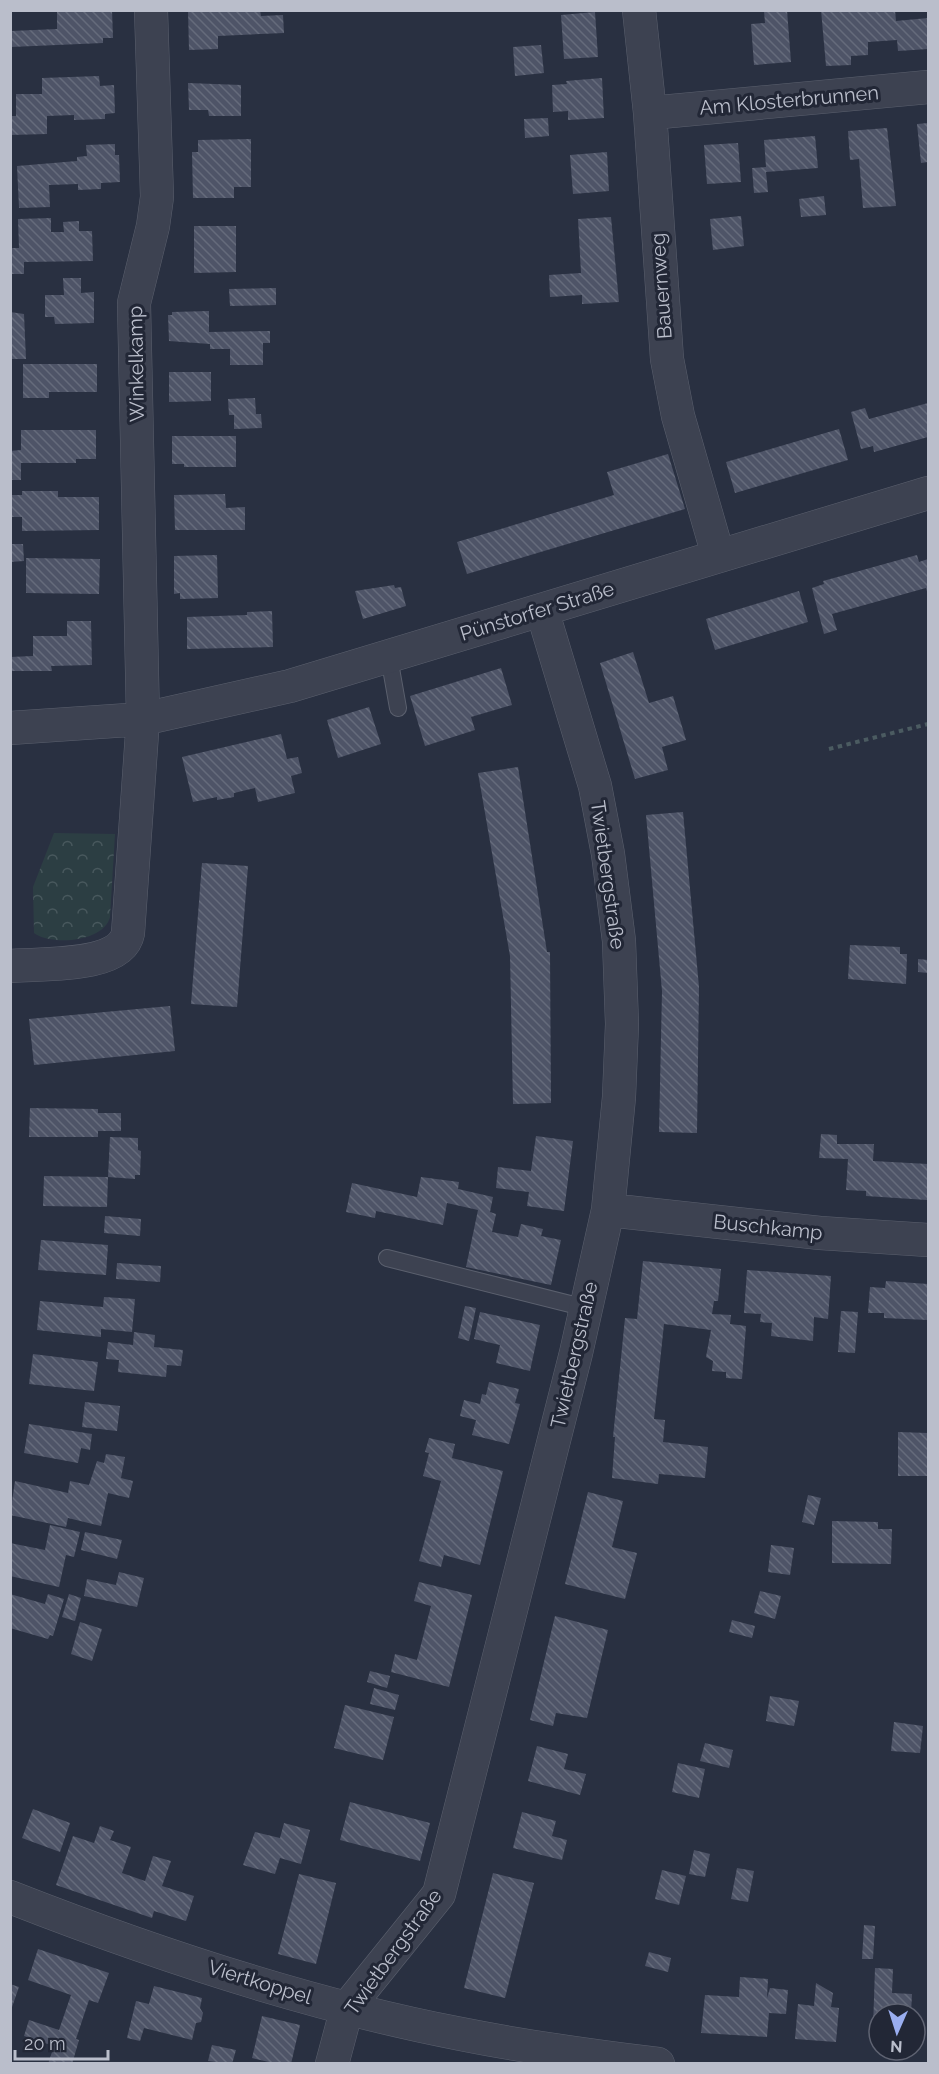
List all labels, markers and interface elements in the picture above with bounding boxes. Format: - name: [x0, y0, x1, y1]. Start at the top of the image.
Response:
- street label: Am Klosterbrunnen: [698, 80, 880, 120]
- street label: Bauernweg: [645, 232, 677, 340]
- street label: Winkelkamp: [123, 306, 149, 422]
- street label: Pünstorfer Straße: [457, 576, 617, 646]
- street label: Twietbergstraße: [586, 799, 630, 951]
- street label: Buschkamp: [712, 1209, 824, 1245]
- street label: Twietbergstraße: [545, 1279, 603, 1431]
- street label: Twietbergstraße: [339, 1884, 447, 2020]
- street label: Viertkoppel: [205, 1955, 315, 2009]
- north arrow: [867, 2002, 927, 2062]
- scale bar: [15, 2023, 108, 2061]
- text: 20 m: [24, 2033, 66, 2054]
- text: N: [890, 2037, 903, 2056]

